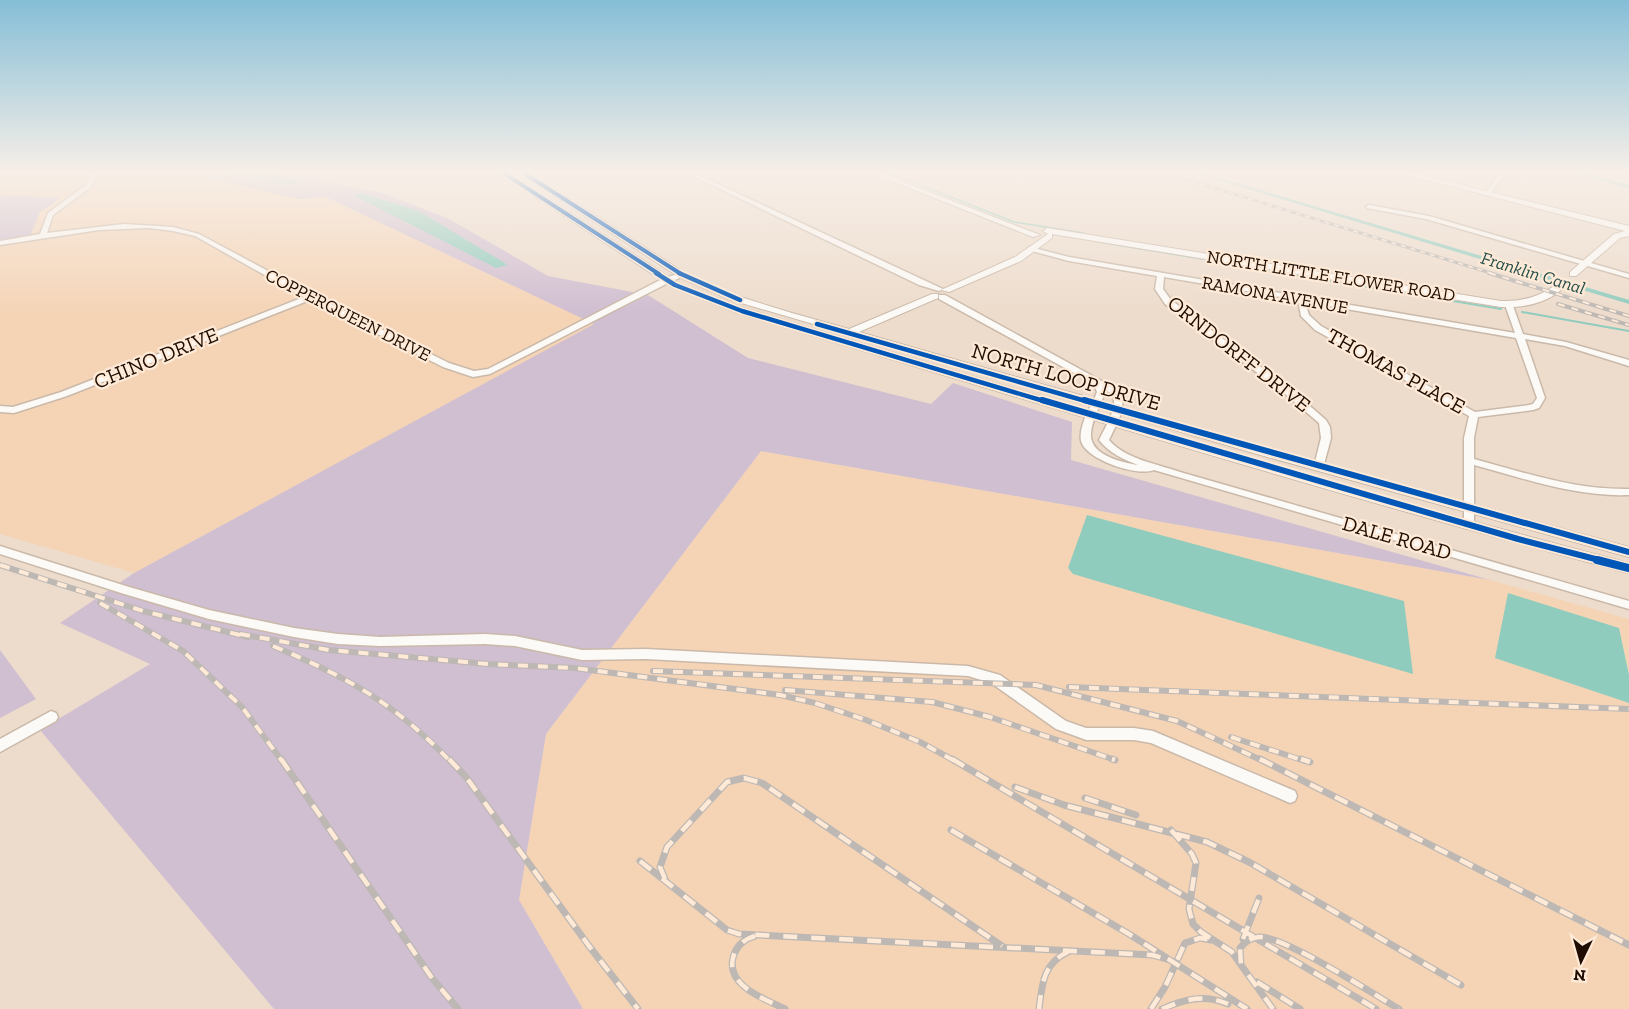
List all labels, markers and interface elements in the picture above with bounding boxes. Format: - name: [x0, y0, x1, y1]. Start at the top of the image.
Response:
- street label: NORTH LITTLE FLOWER ROAD: [1205, 245, 1457, 307]
- water label: Franklin Canal: [1478, 247, 1588, 299]
- street label: COPPERQUEEN DRIVE: [262, 264, 434, 366]
- street label: RAMONA AVENUE: [1200, 271, 1350, 319]
- street label: ORNDORFF DRIVE: [1163, 290, 1316, 417]
- street label: CHINO DRIVE: [90, 321, 222, 394]
- street label: THOMAS PLACE: [1323, 322, 1470, 419]
- street label: NORTH LOOP DRIVE: [969, 338, 1163, 415]
- street label: DALE ROAD: [1340, 510, 1455, 565]
- north arrow: [1551, 931, 1611, 991]
- text: N: [1573, 965, 1587, 985]

